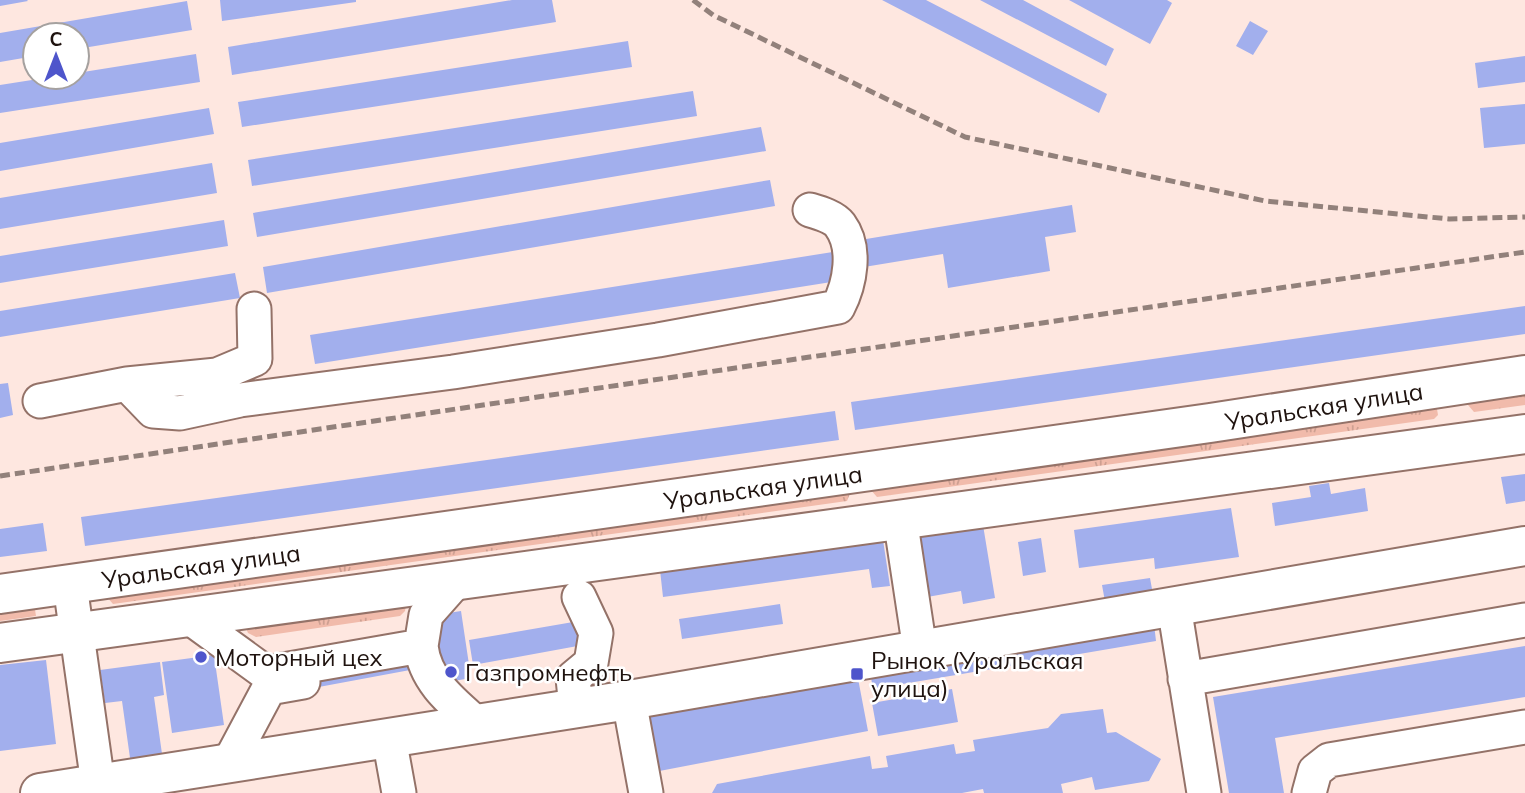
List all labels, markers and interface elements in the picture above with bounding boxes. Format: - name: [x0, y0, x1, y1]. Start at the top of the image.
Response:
- north arrow: [21, 21, 91, 91]
- text: С: [49, 27, 63, 51]
- street label: Уральская улица: [1222, 376, 1425, 437]
- street label: Уральская улица: [661, 458, 864, 516]
- street label: Уральская улица: [99, 537, 302, 595]
- place label: Моторный цех: [215, 642, 383, 672]
- place label: Рынок (Уральская улица): [871, 645, 1083, 703]
- marker: Моторный цех: [193, 649, 209, 665]
- place label: Газпромнефть: [465, 657, 632, 687]
- marker: Газпромнефть: [443, 664, 459, 680]
- marker: Рынок (Уральская улица): [849, 666, 865, 682]

